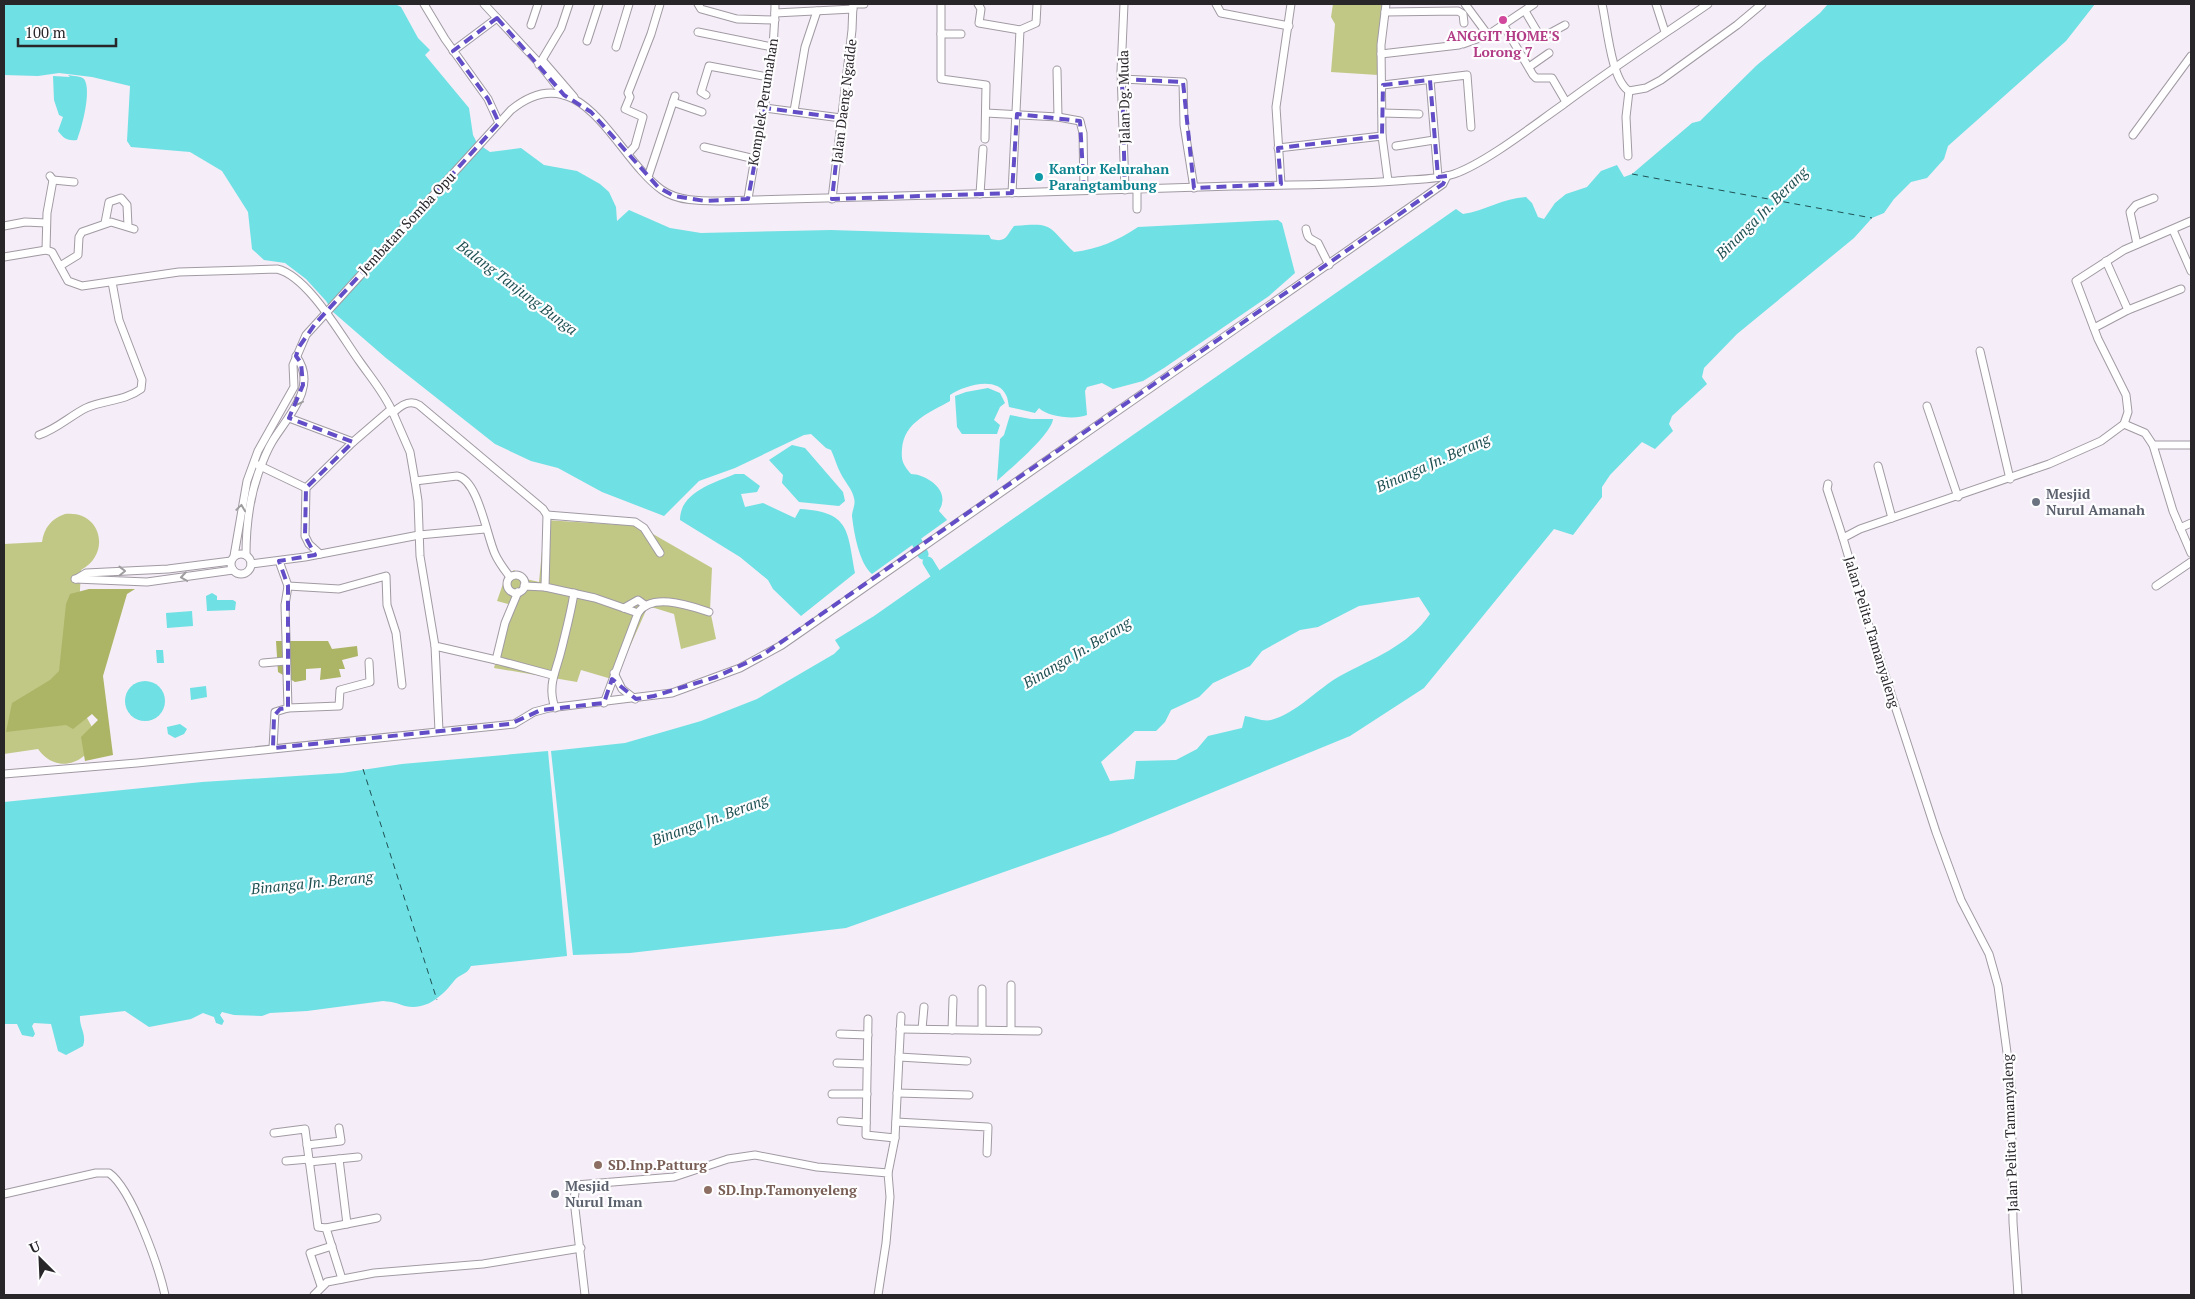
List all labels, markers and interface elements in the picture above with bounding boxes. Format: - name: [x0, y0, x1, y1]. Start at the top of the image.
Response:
- marker: ANGGIT HOME'S Lorong 7: [1497, 14, 1509, 26]
- scale bar: [18, 15, 115, 47]
- text: 100 m: [25, 22, 66, 42]
- place label: ANGGIT HOME'S Lorong 7: [1447, 26, 1560, 61]
- street label: Komplek Perumahan: [743, 36, 782, 167]
- street label: Jalan Daeng Ngadde: [826, 38, 861, 164]
- street label: Jalan Dg. Muda: [1113, 50, 1134, 144]
- place label: Kantor Kelurahan Parangtambung: [1049, 159, 1169, 194]
- water label: Binanga Jn. Berang: [1710, 161, 1813, 263]
- street label: Jembatan Somba Opu: [354, 167, 459, 278]
- marker: Kantor Kelurahan Parangtambung: [1033, 171, 1045, 183]
- water label: Balang Tanjung Bunga: [453, 235, 582, 339]
- one-way arrow: [294, 397, 304, 406]
- water label: Binanga Jn. Berang: [1372, 427, 1494, 497]
- place label: Mesjid Nurul Amanah: [2046, 484, 2145, 519]
- marker: Mesjid Nurul Amanah: [2030, 496, 2042, 508]
- one-way arrow: [236, 503, 246, 512]
- street label: Jalan Pelita Tamanyaleng: [1840, 554, 1905, 711]
- one-way arrow: [118, 566, 126, 577]
- one-way arrow: [180, 571, 189, 581]
- water label: Binanga Jn. Berang: [1018, 611, 1136, 693]
- water label: Binanga Jn. Berang: [648, 788, 772, 850]
- water label: Binanga Jn. Berang: [249, 865, 375, 898]
- street label: Jalan Pelita Tamanyaleng: [1997, 1053, 2022, 1212]
- place label: SD.Inp.Patturg: [608, 1155, 708, 1174]
- marker: SD.Inp.Patturg: [592, 1159, 604, 1171]
- place label: Mesjid Nurul Iman: [565, 1176, 642, 1211]
- place label: SD.Inp.Tamonyeleng: [718, 1180, 858, 1199]
- marker: SD.Inp.Tamonyeleng: [702, 1184, 714, 1196]
- marker: Mesjid Nurul Iman: [549, 1188, 561, 1200]
- north arrow: [15, 1234, 65, 1284]
- text: U: [26, 1236, 43, 1257]

